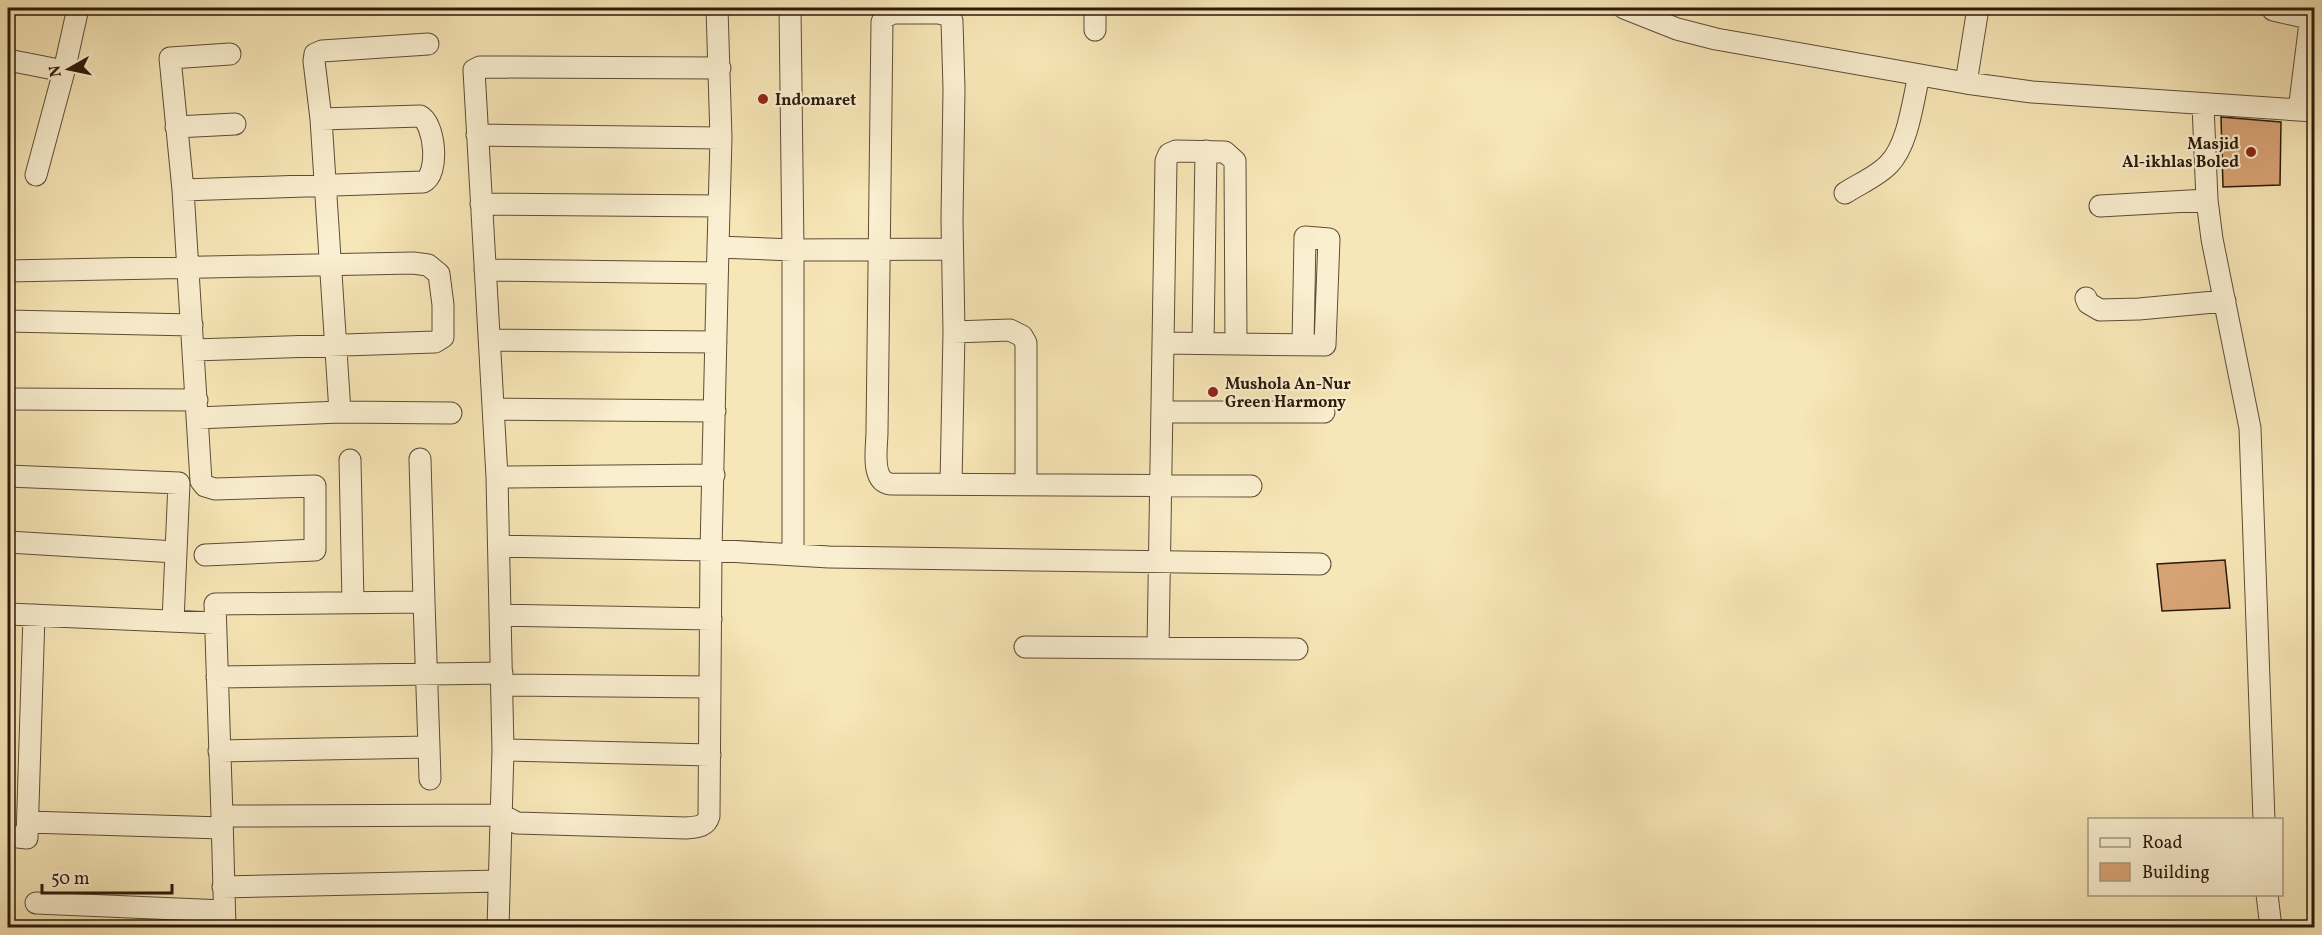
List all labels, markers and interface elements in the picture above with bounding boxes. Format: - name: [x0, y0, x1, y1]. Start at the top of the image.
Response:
- north arrow: [39, 39, 99, 99]
- text: N: [44, 63, 68, 78]
- place label: Indomaret: [775, 90, 856, 112]
- marker: Indomaret: [756, 92, 770, 106]
- place label: Masjid Al-ikhlas Boled: [2122, 134, 2239, 174]
- marker: Masjid Al-ikhlas Boled: [2244, 145, 2258, 159]
- place label: Mushola An-Nur Green Harmony: [1225, 374, 1351, 414]
- marker: Mushola An-Nur Green Harmony: [1206, 385, 1220, 399]
- legend: [2088, 818, 2283, 896]
- text: Road: [2142, 831, 2183, 856]
- scale bar: [42, 857, 172, 895]
- text: Building: [2142, 861, 2210, 886]
- text: 50 m: [51, 867, 90, 892]

